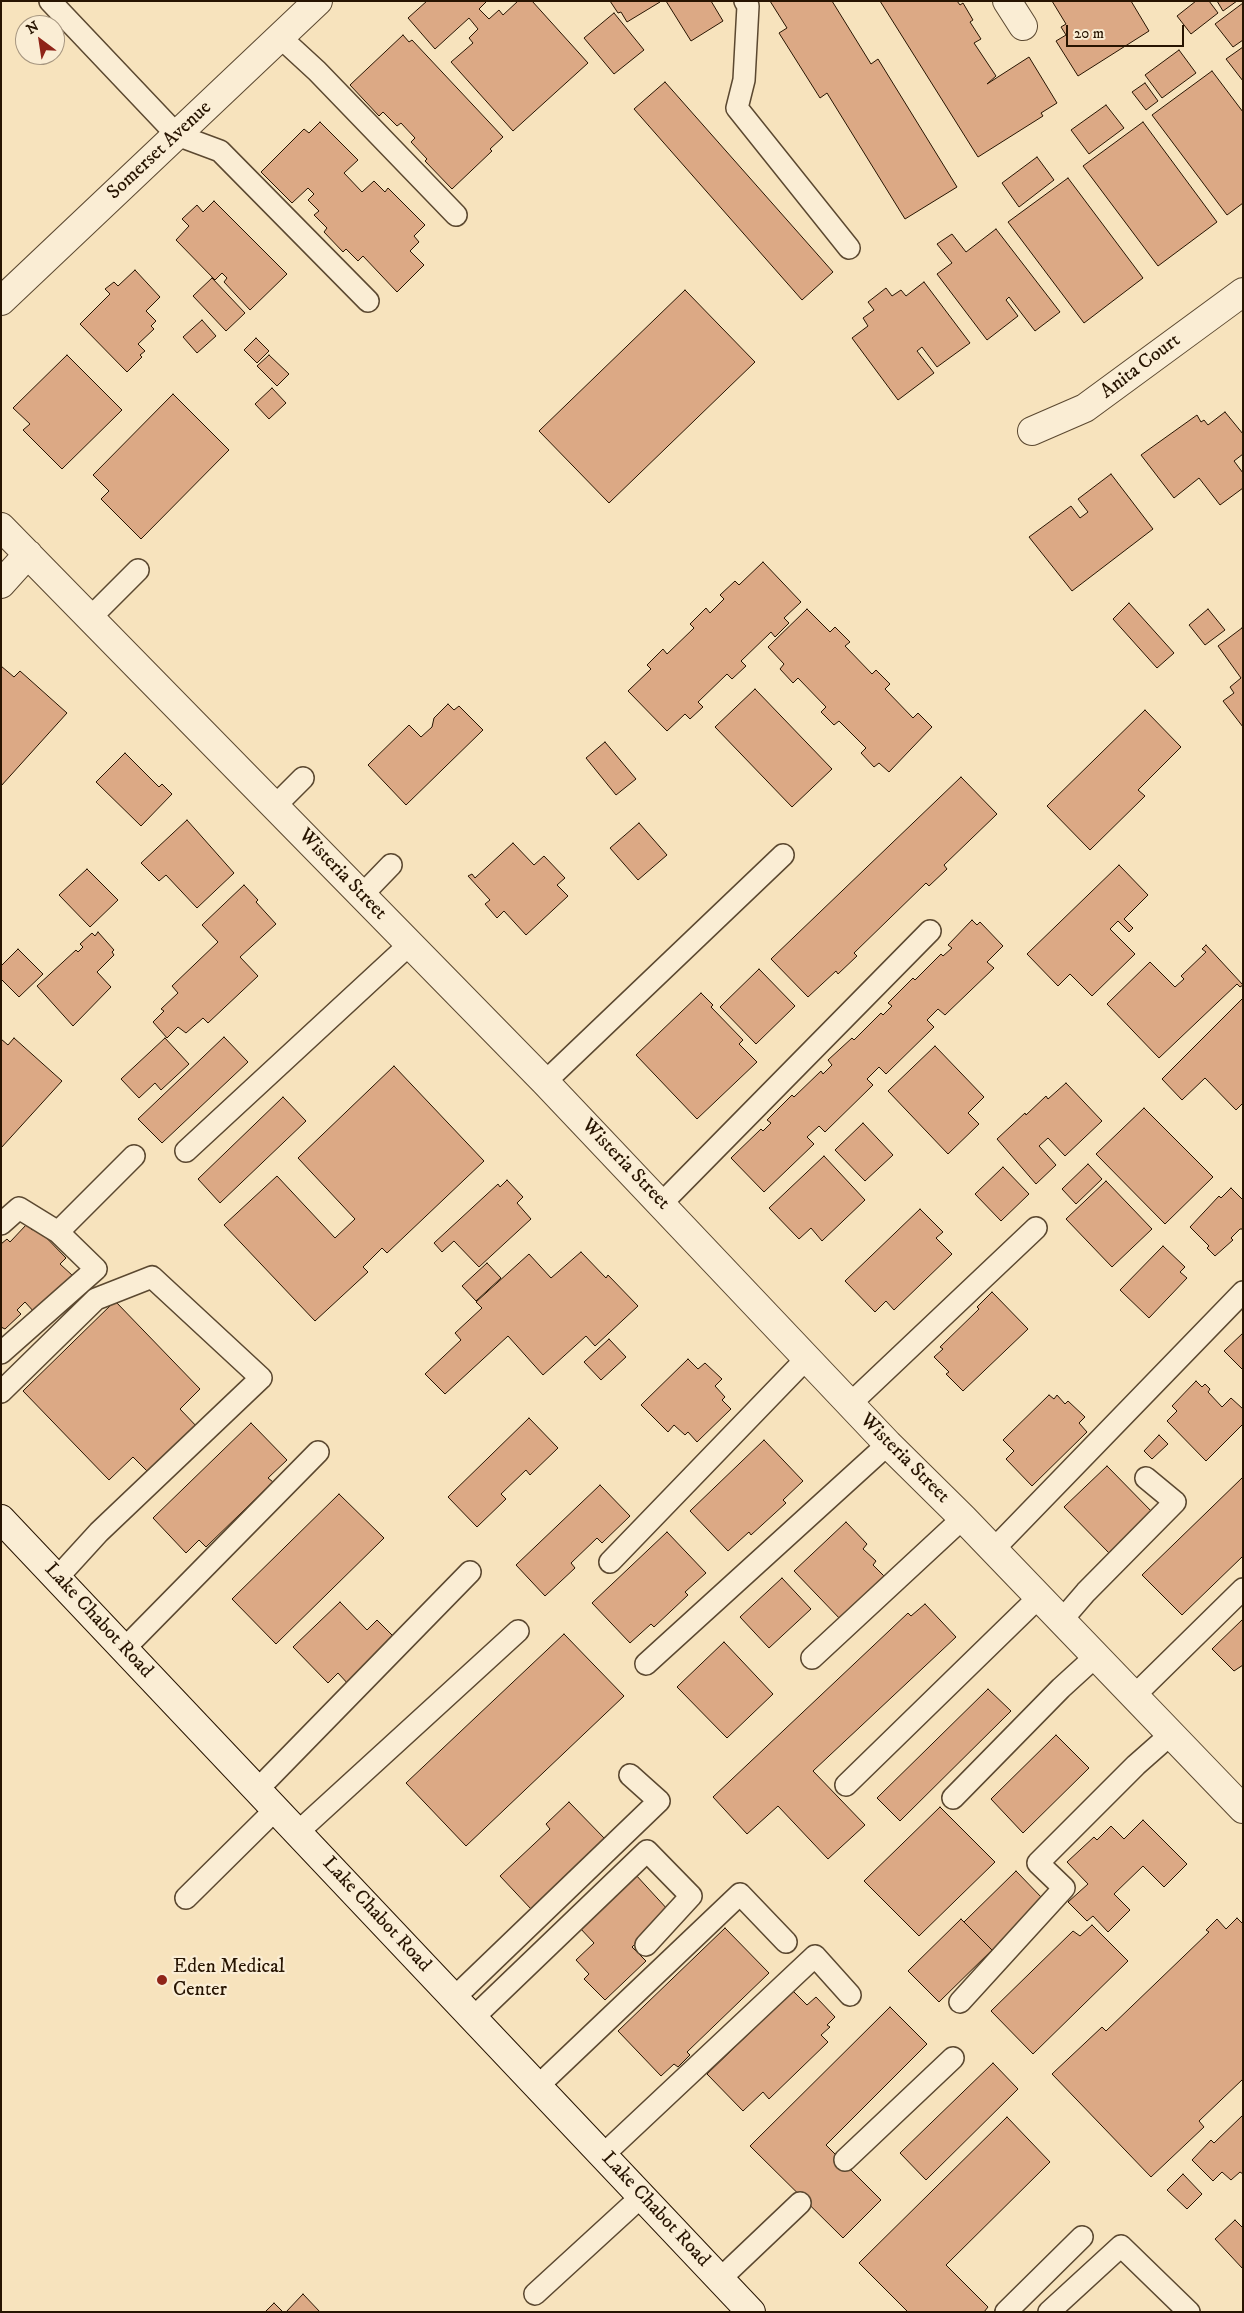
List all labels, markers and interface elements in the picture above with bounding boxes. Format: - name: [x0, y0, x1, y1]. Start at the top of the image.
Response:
- north arrow: [15, 15, 65, 65]
- scale bar: [1069, 15, 1186, 47]
- text: N: [23, 17, 42, 39]
- text: 20 m: [1074, 24, 1104, 43]
- street label: Somerset Avenue: [103, 96, 217, 206]
- street label: Anita Court: [1096, 329, 1186, 405]
- street label: Wisteria Street: [293, 824, 391, 926]
- street label: Wisteria Street: [576, 1114, 674, 1216]
- street label: Wisteria Street: [854, 1409, 954, 1509]
- street label: Lake Chabot Road: [39, 1558, 157, 1684]
- street label: Lake Chabot Road: [317, 1852, 435, 1978]
- place label: Eden Medical Center: [173, 1956, 285, 2003]
- marker: Eden Medical Center: [155, 1973, 169, 1987]
- street label: Lake Chabot Road: [596, 2147, 714, 2273]

